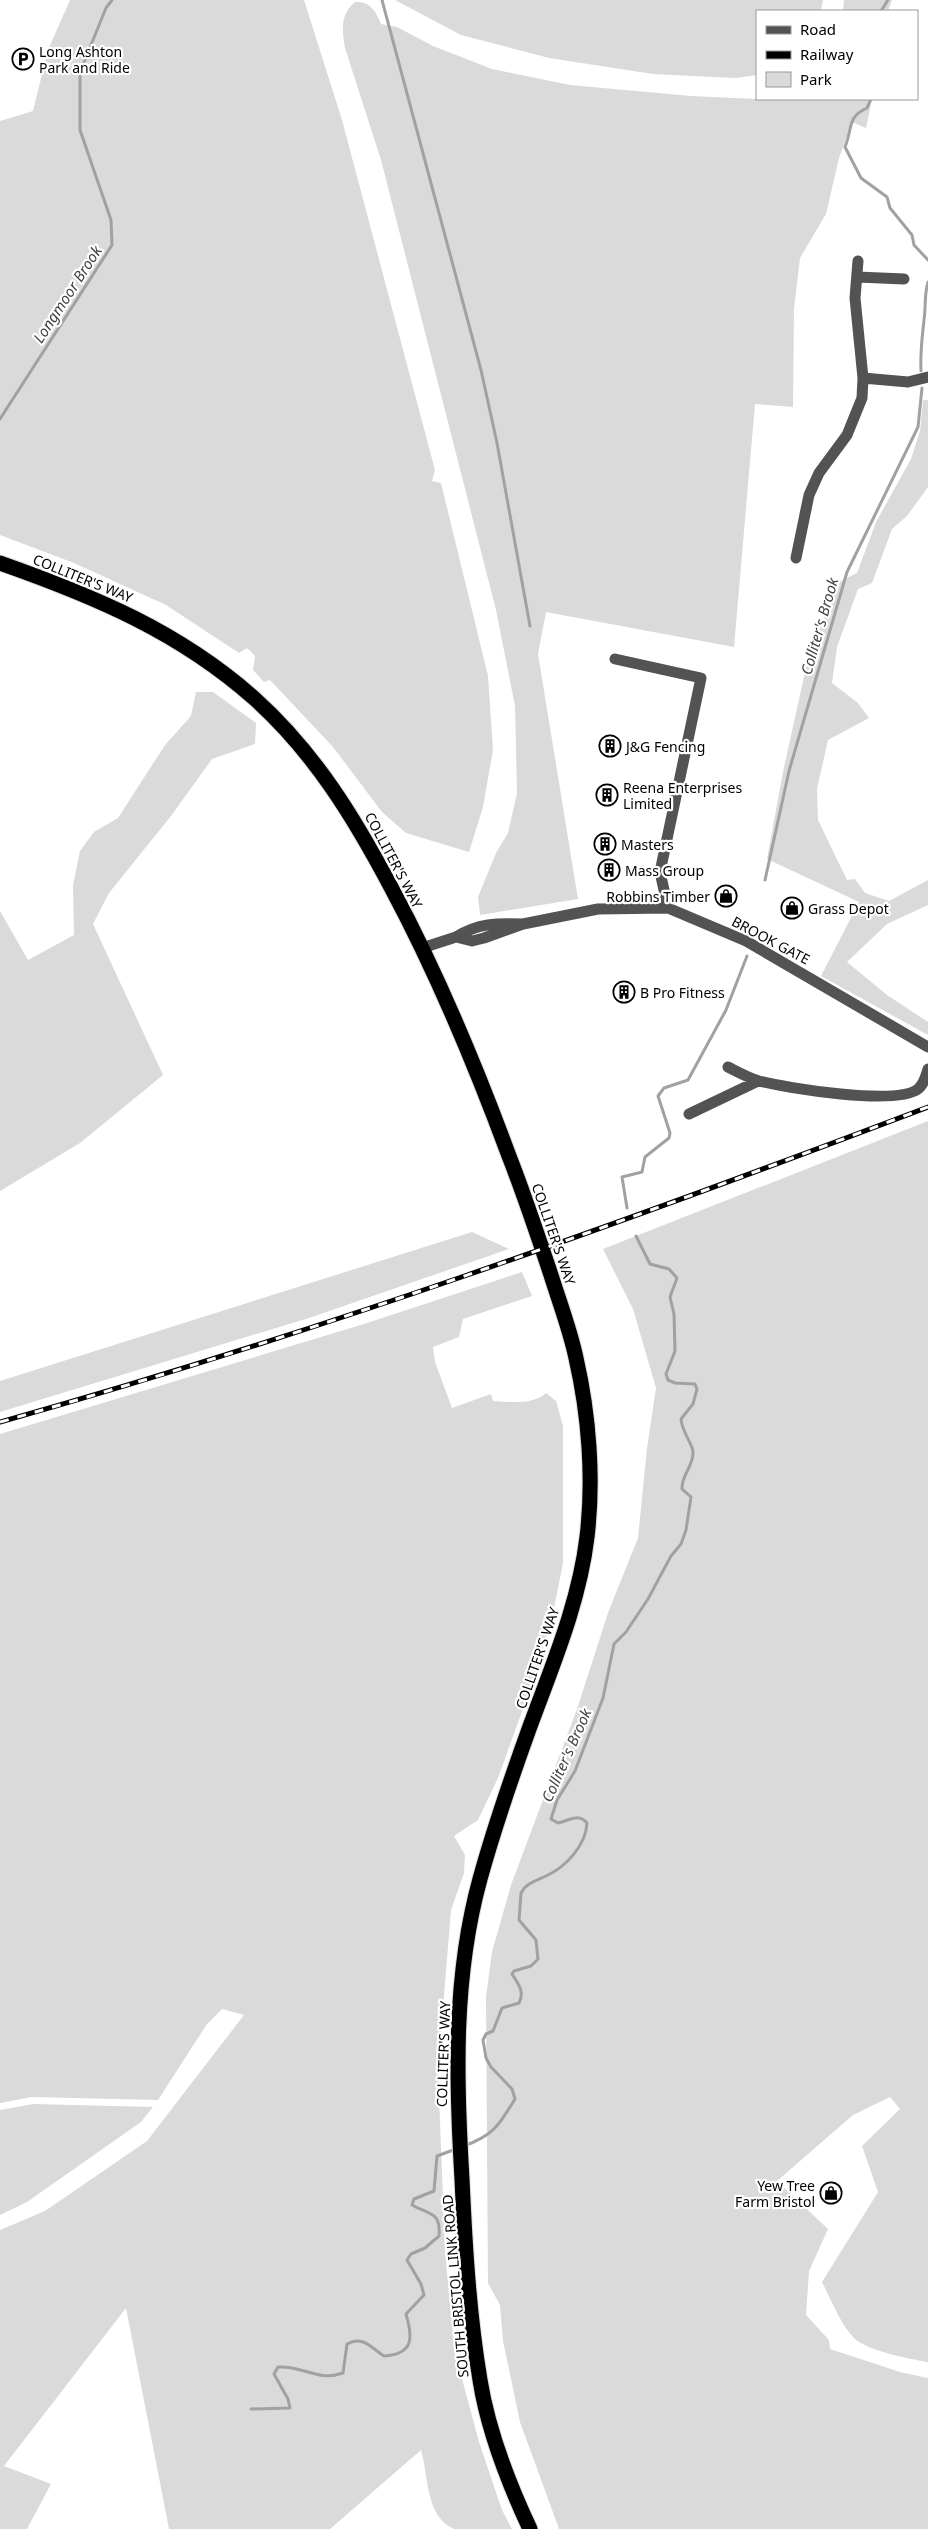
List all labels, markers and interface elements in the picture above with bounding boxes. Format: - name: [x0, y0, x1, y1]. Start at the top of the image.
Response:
- legend: [756, 10, 918, 100]
- text: Road: [800, 19, 836, 39]
- place label: Long Ashton Park and Ride: [39, 42, 130, 77]
- text: Railway: [800, 44, 854, 64]
- parking icon: Long Ashton Park and Ride: [11, 47, 35, 71]
- text: Park: [800, 69, 832, 89]
- water label: Longmoor Brook: [28, 241, 106, 346]
- street label: COLLITER'S WAY: [30, 549, 136, 607]
- water label: Colliter's Brook: [796, 575, 843, 677]
- building icon: J&G Fencing: [598, 734, 622, 758]
- place label: J&G Fencing: [624, 737, 705, 756]
- place label: Reena Enterprises Limited: [623, 778, 742, 813]
- building icon: Reena Enterprises Limited: [595, 783, 619, 807]
- street label: COLLITER'S WAY: [361, 809, 427, 911]
- building icon: Masters: [593, 832, 617, 856]
- place label: Masters: [621, 835, 674, 854]
- building icon: Mass Group: [597, 858, 621, 882]
- place label: Mass Group: [625, 861, 704, 880]
- shop icon: Robbins Timber: [714, 884, 738, 908]
- place label: Robbins Timber: [606, 887, 710, 906]
- shop icon: Grass Depot: [780, 896, 804, 920]
- place label: Grass Depot: [808, 899, 889, 918]
- street label: BROOK GATE: [729, 911, 813, 969]
- building icon: B Pro Fitness: [612, 980, 636, 1004]
- place label: B Pro Fitness: [640, 983, 725, 1002]
- street label: COLLITER'S WAY: [528, 1181, 580, 1287]
- street label: COLLITER'S WAY: [511, 1605, 563, 1711]
- water label: Colliter's Brook: [537, 1705, 596, 1805]
- street label: COLLITER'S WAY: [432, 2001, 454, 2107]
- place label: Yew Tree Farm Bristol: [735, 2176, 815, 2211]
- shop icon: Yew Tree Farm Bristol: [819, 2181, 843, 2205]
- street label: SOUTH BRISTOL LINK ROAD: [438, 2194, 472, 2378]

